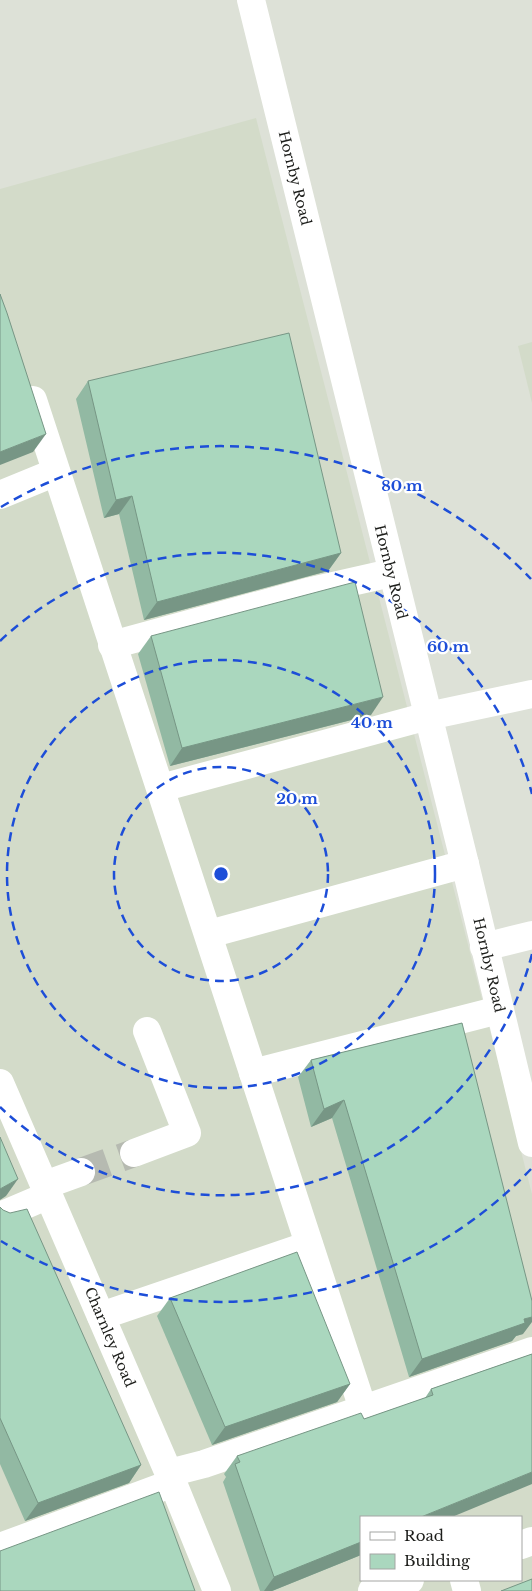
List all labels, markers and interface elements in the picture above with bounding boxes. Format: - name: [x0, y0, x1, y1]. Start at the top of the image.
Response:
- street label: Hornby Road: [275, 129, 316, 228]
- text: 80 m: [381, 476, 423, 495]
- street label: Hornby Road: [371, 523, 412, 622]
- text: 60 m: [427, 637, 469, 656]
- text: 40 m: [351, 713, 393, 732]
- text: 20 m: [276, 789, 318, 808]
- centre of rings: [212, 865, 230, 883]
- street label: Hornby Road: [469, 916, 509, 1015]
- street label: Charnley Road: [81, 1284, 139, 1390]
- legend: [360, 1516, 522, 1581]
- text: Road: [404, 1526, 444, 1545]
- text: Building: [404, 1551, 471, 1570]

